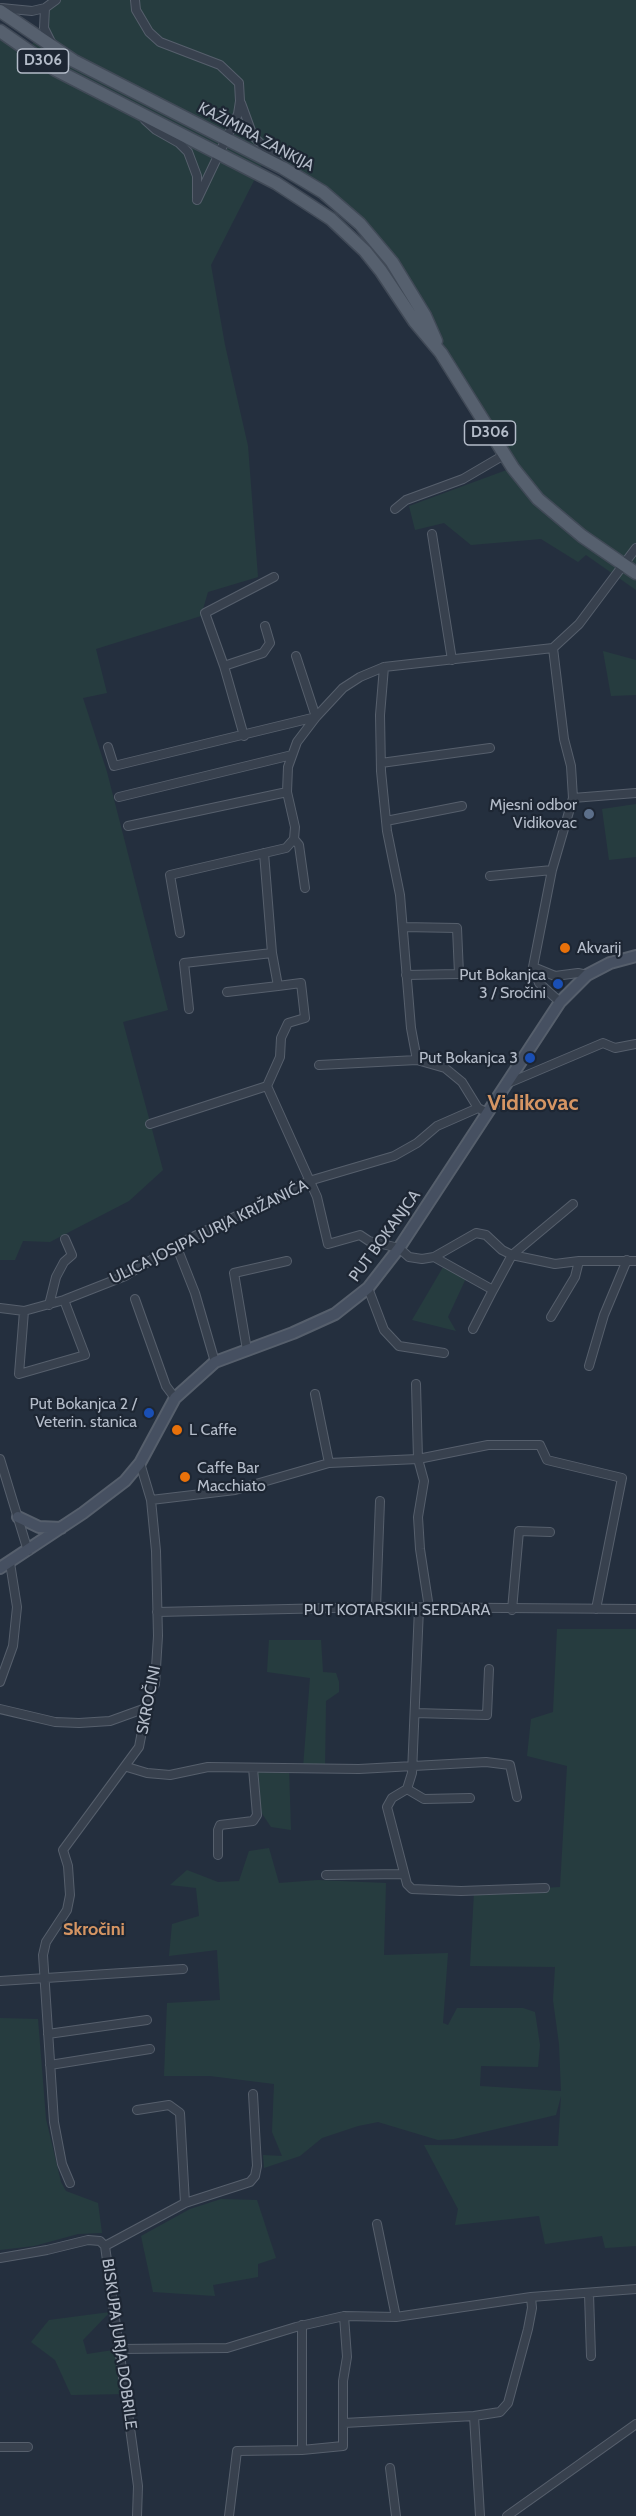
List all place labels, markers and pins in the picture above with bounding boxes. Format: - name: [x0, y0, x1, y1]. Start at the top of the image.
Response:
- place label: Mjesni odbor Vidikovac: [490, 795, 577, 833]
- marker: Mjesni odbor Vidikovac: [582, 807, 596, 821]
- place label: Akvarij: [577, 938, 621, 958]
- marker: Akvarij: [558, 941, 572, 955]
- place label: Put Bokanjca 3 / Sročini: [459, 965, 546, 1003]
- marker: Put Bokanjca 3 / Sročini: [551, 977, 565, 991]
- place label: Put Bokanjca 3: [419, 1048, 518, 1068]
- marker: Put Bokanjca 3: [523, 1051, 537, 1065]
- place label: Put Bokanjca 2 / Veterin. stanica: [29, 1394, 137, 1432]
- marker: Put Bokanjca 2 / Veterin. stanica: [142, 1406, 156, 1420]
- place label: L Caffe: [189, 1420, 237, 1440]
- marker: L Caffe: [170, 1423, 184, 1437]
- place label: Caffe Bar Macchiato: [197, 1458, 266, 1496]
- marker: Caffe Bar Macchiato: [178, 1470, 192, 1484]

